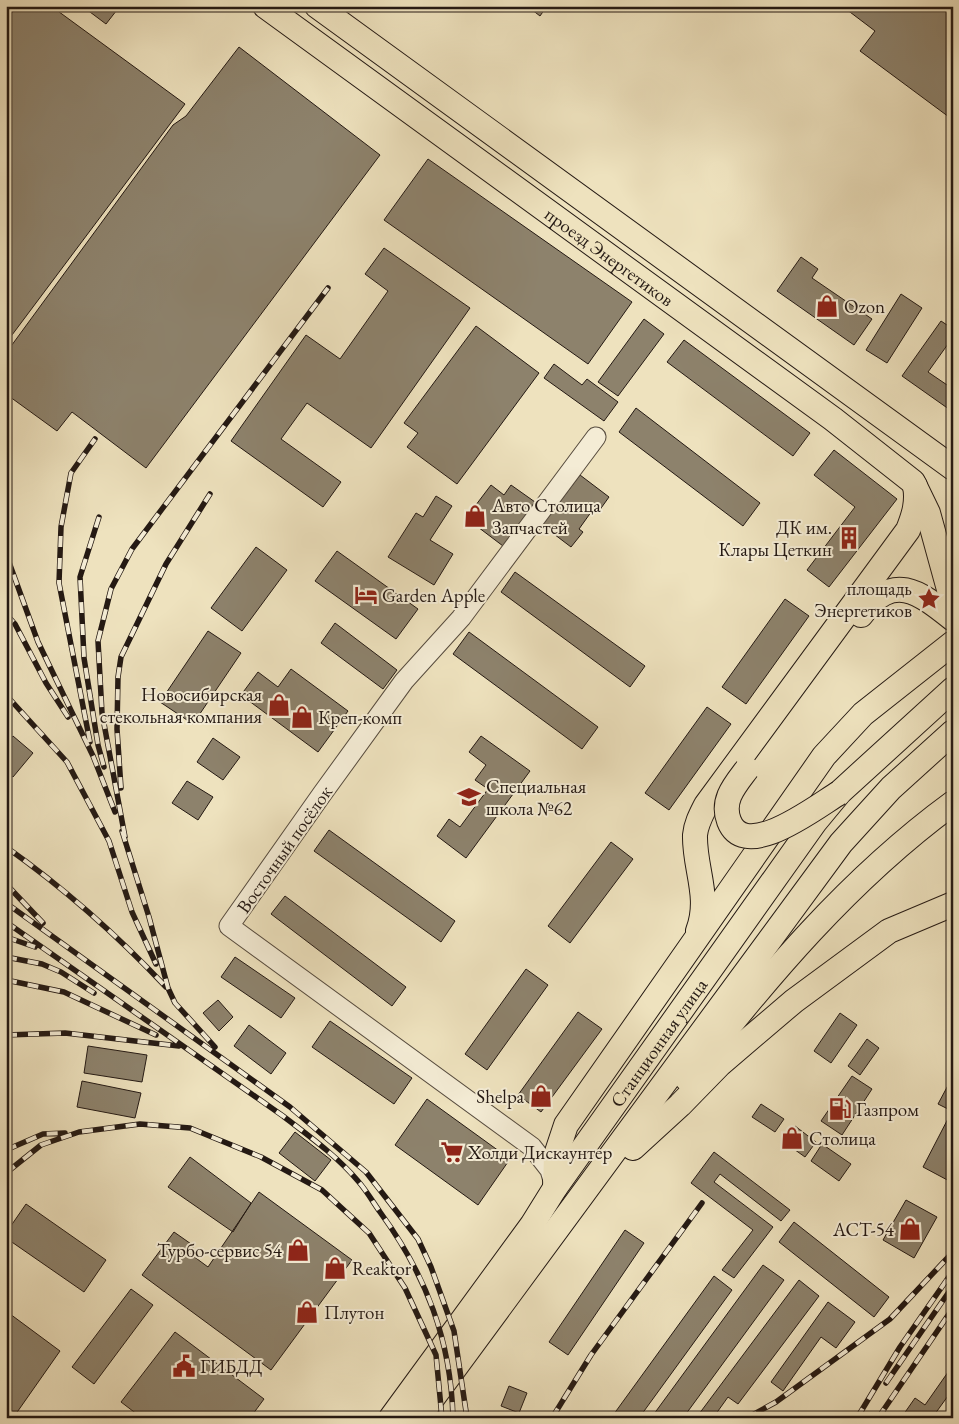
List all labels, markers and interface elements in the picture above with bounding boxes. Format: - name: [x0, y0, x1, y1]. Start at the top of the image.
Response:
- street label: проезд Энергетиков: [540, 202, 679, 312]
- shop icon: Ozon: [814, 293, 840, 319]
- place label: Ozon: [844, 294, 885, 319]
- place label: Авто Столица Запчастей: [491, 493, 601, 540]
- shop icon: Авто Столица Запчастей: [462, 503, 488, 529]
- place label: ДК им. Клары Цеткин: [718, 515, 832, 562]
- building icon: ДК им. Клары Цеткин: [836, 525, 862, 551]
- place label: площадь Энергетиков: [814, 576, 912, 623]
- hotel icon: Garden Apple: [353, 582, 379, 608]
- place label: Garden Apple: [382, 583, 485, 608]
- place icon: площадь Энергетиков: [916, 586, 942, 612]
- place label: Новосибирская стекольная компания: [100, 682, 263, 729]
- shop icon: Новосибирская стекольная компания: [266, 692, 292, 718]
- shop icon: Креп-комп: [289, 704, 315, 730]
- place label: Креп-комп: [318, 705, 402, 730]
- place label: Специальная школа №62: [486, 774, 587, 821]
- street label: Восточный посёлок: [231, 780, 338, 918]
- school or university icon: Специальная школа №62: [456, 784, 482, 810]
- street label: Станционная улица: [604, 973, 713, 1112]
- shop icon: Shelpa: [528, 1083, 554, 1109]
- place label: Shelpa: [476, 1084, 524, 1109]
- fuel station icon: Газпром: [827, 1096, 853, 1122]
- place label: Газпром: [856, 1097, 919, 1122]
- shop icon: Столица: [779, 1125, 805, 1151]
- place label: Столица: [809, 1126, 876, 1151]
- supermarket icon: Холди Дискаунтер: [439, 1139, 465, 1165]
- place label: Холди Дискаунтер: [467, 1140, 612, 1165]
- shop icon: АСТ-54: [897, 1216, 923, 1242]
- place label: АСТ-54: [832, 1217, 895, 1242]
- shop icon: Турбо-сервис 54: [285, 1237, 311, 1263]
- place label: Турбо-сервис 54: [157, 1238, 283, 1263]
- shop icon: Reaktor: [322, 1255, 348, 1281]
- place label: Reaktor: [352, 1256, 412, 1281]
- shop icon: Плутон: [294, 1299, 320, 1325]
- place label: Плутон: [324, 1300, 384, 1325]
- public building icon: ГИБДД: [171, 1353, 197, 1379]
- place label: ГИБДД: [200, 1354, 263, 1379]

